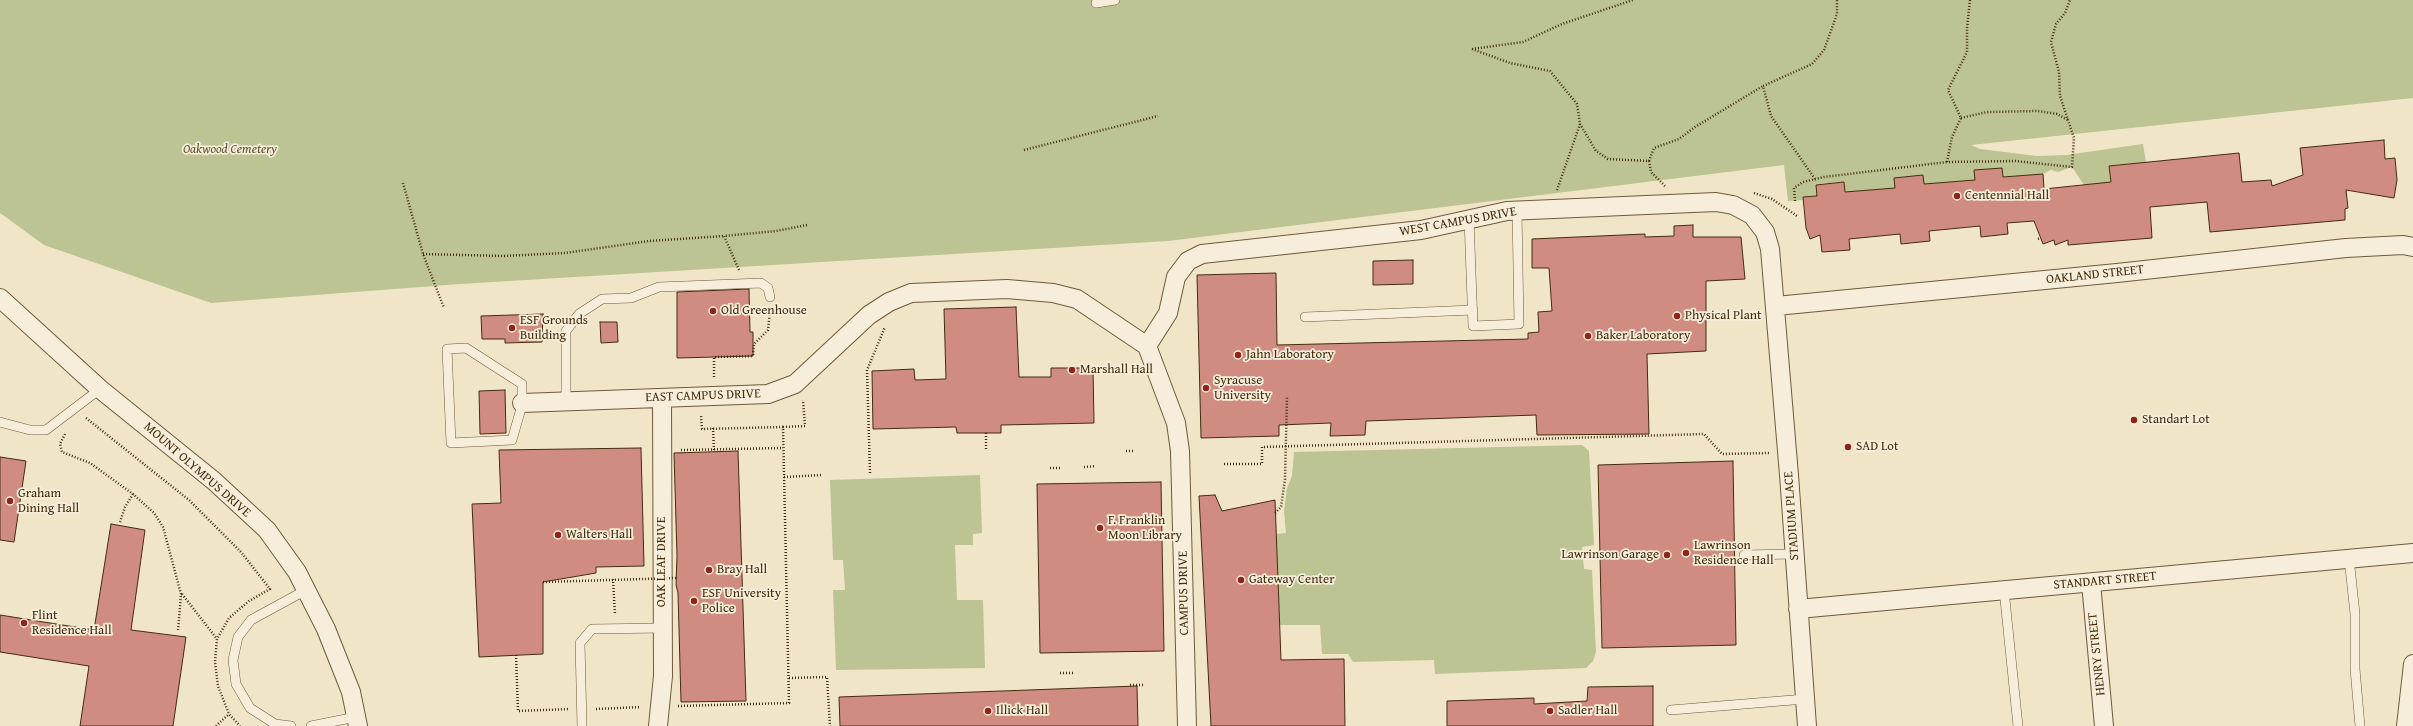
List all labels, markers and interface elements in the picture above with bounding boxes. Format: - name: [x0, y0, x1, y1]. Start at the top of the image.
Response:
- park label: Oakwood Cemetery: [183, 142, 277, 158]
- place label: Centennial Hall: [1965, 188, 2049, 204]
- marker: Centennial Hall: [1952, 191, 1962, 201]
- street label: WEST CAMPUS DRIVE: [1398, 204, 1518, 240]
- street label: OAKLAND STREET: [2045, 262, 2145, 288]
- place label: Old Greenhouse: [721, 303, 807, 319]
- marker: Old Greenhouse: [708, 306, 718, 316]
- place label: Physical Plant: [1685, 308, 1762, 324]
- marker: Physical Plant: [1672, 311, 1682, 321]
- place label: ESF Grounds Building: [520, 313, 588, 344]
- marker: ESF Grounds Building: [507, 323, 517, 333]
- place label: Baker Laboratory: [1596, 328, 1690, 344]
- marker: Baker Laboratory: [1583, 331, 1593, 341]
- place label: Jahn Laboratory: [1246, 347, 1334, 363]
- marker: Jahn Laboratory: [1233, 350, 1243, 360]
- place label: Marshall Hall: [1080, 362, 1153, 378]
- marker: Marshall Hall: [1067, 365, 1077, 375]
- place label: Syracuse University: [1214, 373, 1271, 404]
- marker: Syracuse University: [1201, 383, 1211, 393]
- street label: EAST CAMPUS DRIVE: [645, 386, 761, 406]
- place label: Standart Lot: [2142, 412, 2210, 428]
- marker: Standart Lot: [2129, 415, 2139, 425]
- street label: MOUNT OLYMPUS DRIVE: [140, 419, 254, 521]
- place label: SAD Lot: [1856, 439, 1899, 455]
- marker: SAD Lot: [1843, 442, 1853, 452]
- street label: STADIUM PLACE: [1781, 471, 1803, 561]
- place label: Graham Dining Hall: [18, 486, 79, 517]
- marker: Graham Dining Hall: [5, 496, 15, 506]
- place label: F. Franklin Moon Library: [1108, 513, 1182, 544]
- street label: OAK LEAF DRIVE: [654, 517, 670, 607]
- marker: F. Franklin Moon Library: [1095, 523, 1105, 533]
- place label: Walters Hall: [566, 527, 632, 543]
- marker: Walters Hall: [553, 530, 563, 540]
- place label: Lawrinson Residence Hall: [1694, 538, 1774, 569]
- place label: Lawrinson Garage: [1561, 547, 1659, 563]
- marker: Lawrinson Residence Hall: [1681, 548, 1691, 558]
- marker: Lawrinson Garage: [1662, 550, 1672, 560]
- street label: CAMPUS DRIVE: [1175, 551, 1193, 635]
- place label: Bray Hall: [717, 562, 767, 578]
- marker: Bray Hall: [704, 565, 714, 575]
- street label: STANDART STREET: [2053, 569, 2157, 593]
- place label: Gateway Center: [1249, 572, 1335, 588]
- marker: Gateway Center: [1236, 575, 1246, 585]
- place label: ESF University Police: [702, 586, 781, 617]
- marker: ESF University Police: [689, 596, 699, 606]
- place label: Flint Residence Hall: [32, 608, 112, 639]
- street label: HENRY STREET: [2085, 612, 2109, 696]
- marker: Flint Residence Hall: [19, 618, 29, 628]
- place label: Illick Hall: [996, 703, 1048, 719]
- place label: Sadler Hall: [1558, 703, 1617, 719]
- marker: Illick Hall: [983, 706, 993, 716]
- marker: Sadler Hall: [1545, 706, 1555, 716]

